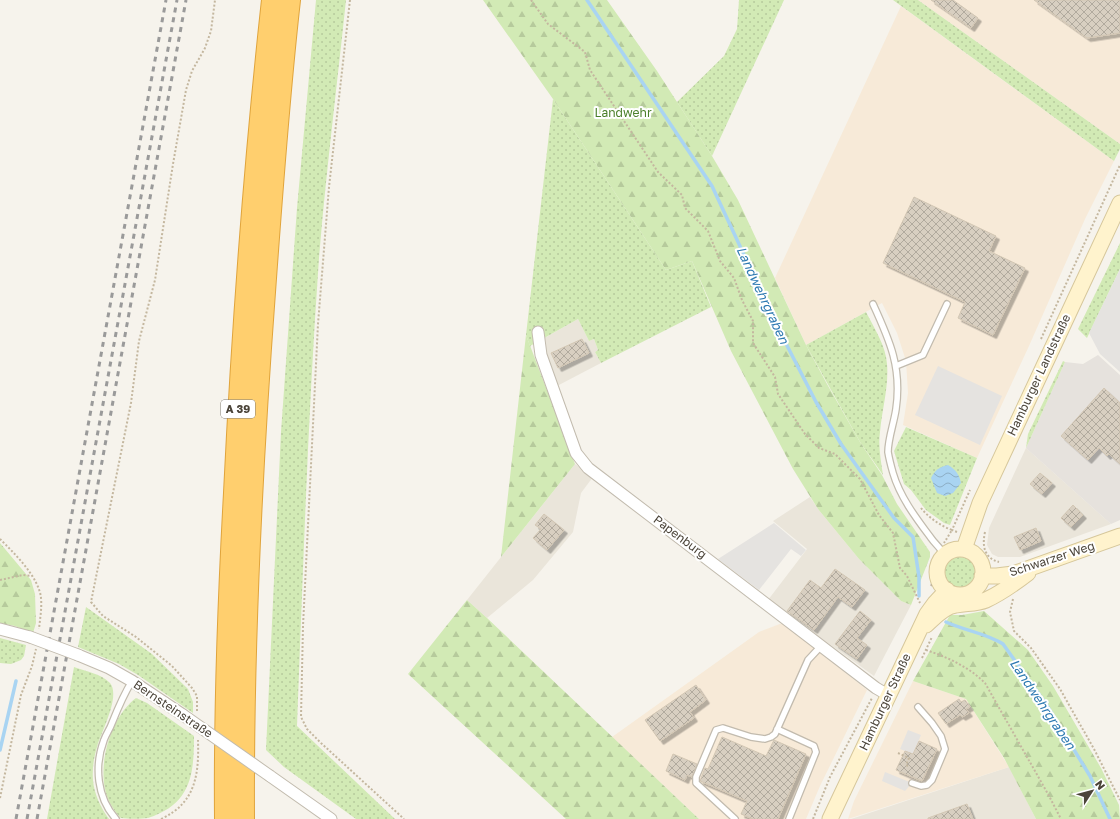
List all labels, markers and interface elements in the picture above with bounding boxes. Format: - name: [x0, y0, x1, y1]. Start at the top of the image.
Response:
- park label: Landwehr: [594, 105, 652, 120]
- water label: Landwehrgraben: [733, 244, 793, 347]
- street label: Hamburger Landstraße: [1004, 311, 1073, 438]
- road number: A 39: [221, 400, 255, 418]
- street label: Papenburg: [651, 512, 710, 561]
- street label: Schwarzer Weg: [1007, 538, 1096, 579]
- street label: Hamburger Straße: [856, 651, 914, 753]
- water label: Landwehrgraben: [1007, 656, 1080, 753]
- street label: Bernsteinstraße: [131, 677, 216, 741]
- north arrow: [1072, 771, 1112, 811]
- text: N: [1093, 778, 1108, 792]

